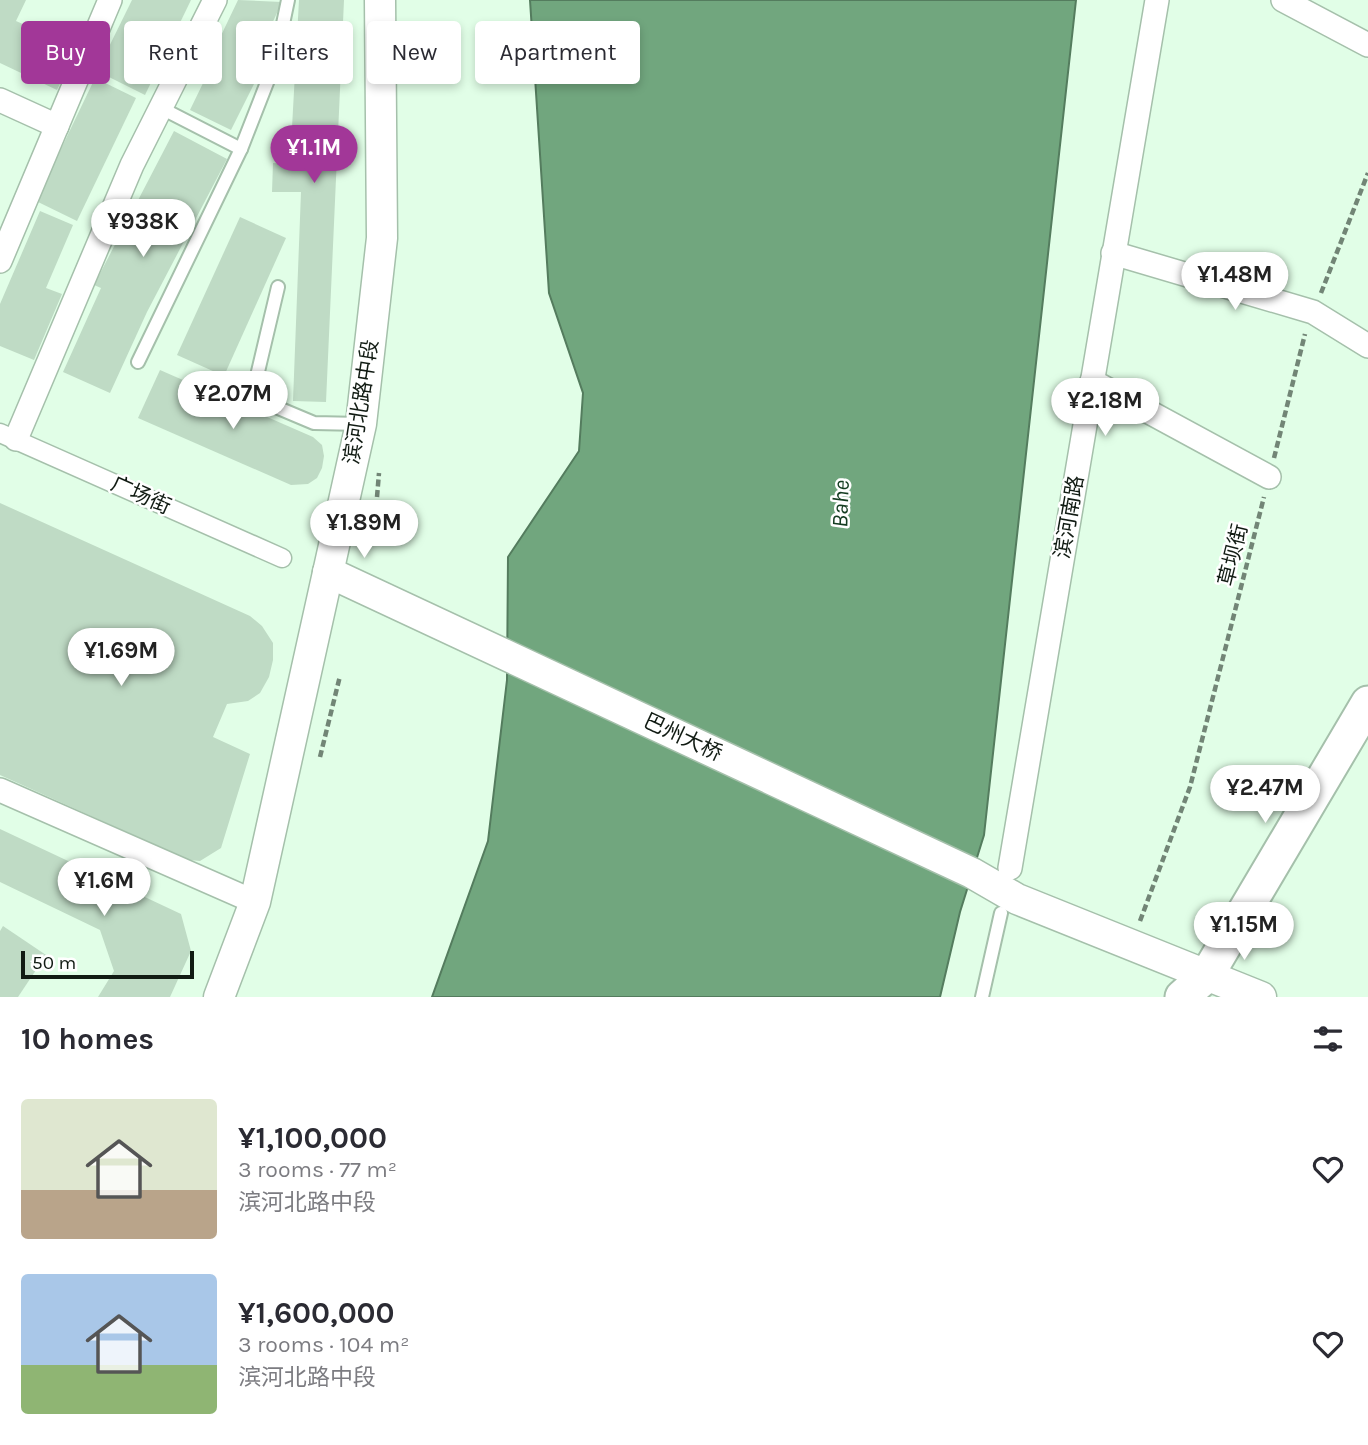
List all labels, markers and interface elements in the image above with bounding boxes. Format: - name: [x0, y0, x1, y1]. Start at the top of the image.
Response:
- chip: Buy: [21, 21, 110, 84]
- chip: Rent: [124, 21, 222, 84]
- chip: Filters: [236, 21, 353, 84]
- chip: New: [367, 21, 461, 84]
- chip: Apartment: [475, 21, 640, 84]
- pin: ¥1.1M: [265, 125, 363, 185]
- text: ¥1.1M: [287, 134, 341, 161]
- pin: ¥938K: [94, 200, 192, 259]
- text: ¥938K: [107, 208, 179, 235]
- pin: ¥1.48M: [1178, 252, 1292, 312]
- text: ¥1.48M: [1197, 261, 1273, 288]
- street label: 滨河北路中段: [339, 338, 383, 466]
- pin: ¥2.07M: [176, 372, 290, 431]
- pin: ¥2.18M: [1048, 378, 1162, 438]
- text: ¥2.07M: [194, 380, 272, 407]
- text: ¥2.18M: [1067, 387, 1143, 414]
- street label: 广场街: [107, 471, 175, 519]
- street label: 滨河南路: [1050, 474, 1088, 560]
- water label: Bahe: [826, 479, 855, 528]
- pin: ¥1.89M: [307, 500, 421, 560]
- text: ¥1.89M: [326, 509, 402, 536]
- street label: 草坝街: [1214, 522, 1252, 588]
- pin: ¥1.69M: [64, 628, 178, 688]
- text: ¥1.69M: [84, 637, 158, 664]
- street label: 巴州大桥: [640, 708, 726, 766]
- pin: ¥2.47M: [1208, 766, 1322, 825]
- text: ¥2.47M: [1226, 774, 1304, 801]
- pin: ¥1.6M: [55, 858, 153, 918]
- text: ¥1.6M: [74, 867, 134, 894]
- pin: ¥1.15M: [1187, 902, 1301, 962]
- text: ¥1.15M: [1210, 911, 1278, 938]
- scale bar: [21, 948, 194, 980]
- text: 50 m: [32, 952, 76, 974]
- icon: filters: [1309, 1020, 1347, 1058]
- text: 10 homes: [21, 1021, 154, 1057]
- text: ¥1,100,000: [238, 1120, 387, 1156]
- icon: home: [77, 1127, 161, 1211]
- icon: heart: [1309, 1150, 1347, 1188]
- text: 3 rooms · 77 m²: [238, 1156, 397, 1183]
- text: 滨河北路中段: [238, 1189, 376, 1216]
- text: ¥1,600,000: [238, 1295, 395, 1331]
- icon: home: [77, 1302, 161, 1386]
- icon: heart: [1309, 1325, 1347, 1363]
- text: 3 rooms · 104 m²: [238, 1331, 409, 1358]
- text: 滨河北路中段: [238, 1364, 376, 1391]

